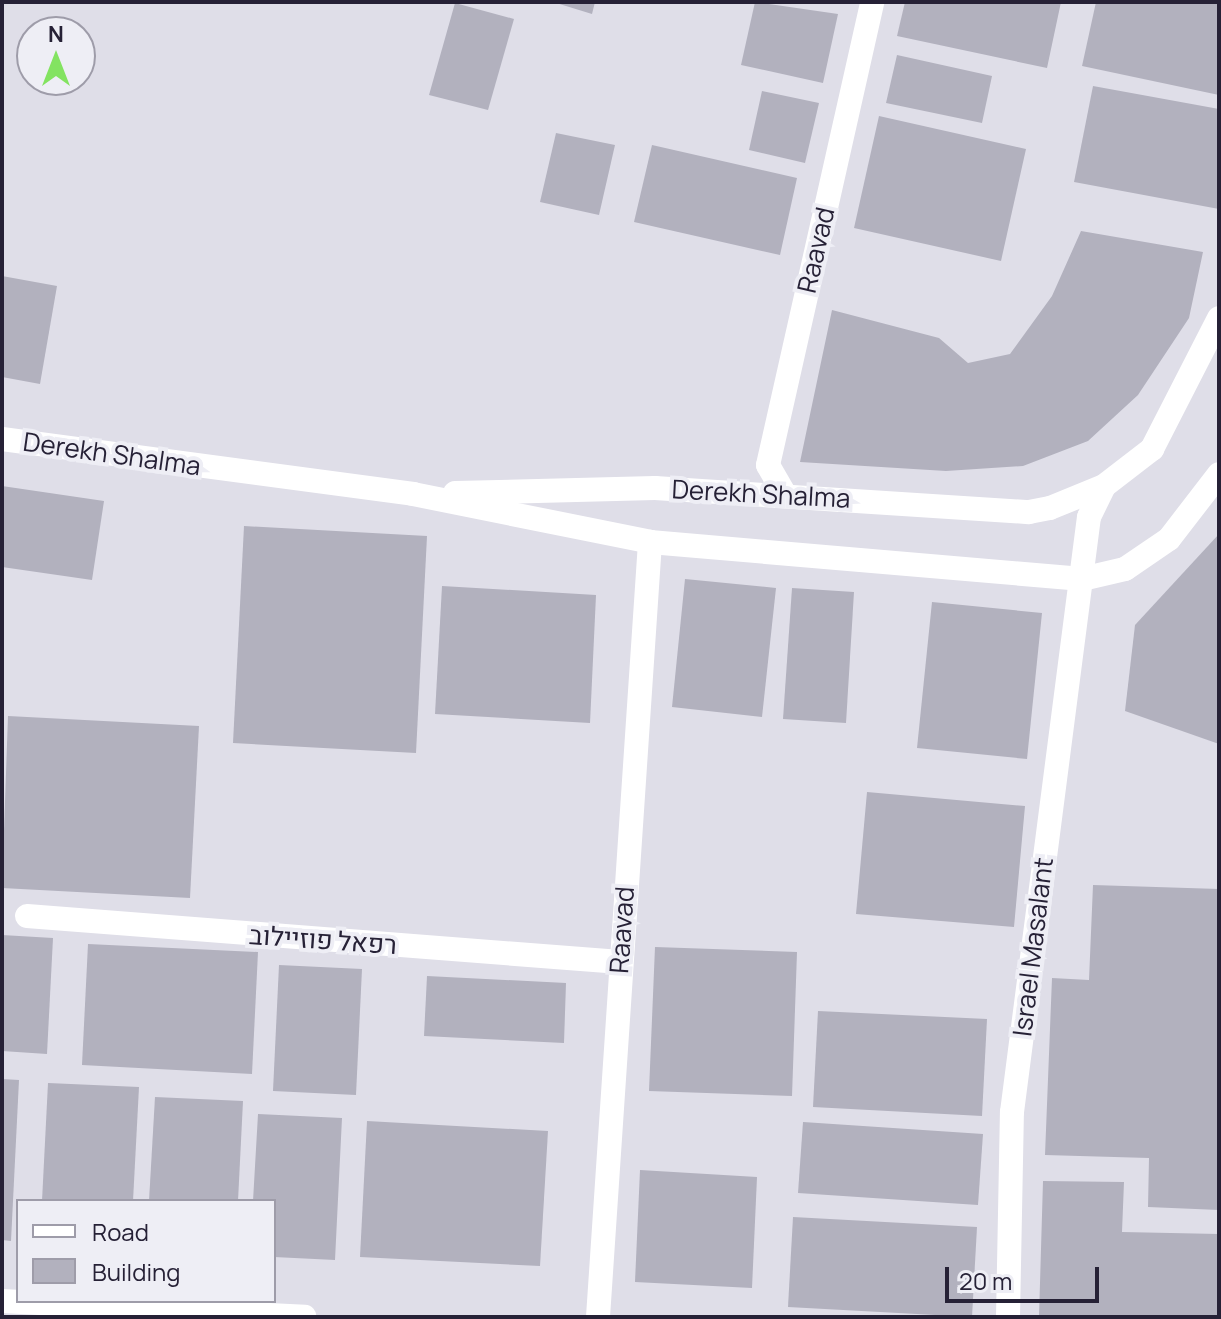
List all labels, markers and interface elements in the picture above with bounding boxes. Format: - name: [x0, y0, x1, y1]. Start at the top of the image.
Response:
- north arrow: [16, 16, 96, 96]
- text: N: [48, 19, 64, 49]
- street label: Raavad: [791, 204, 841, 296]
- street label: Derekh Shalma: [21, 426, 203, 482]
- street label: Derekh Shalma: [671, 474, 851, 514]
- street label: Israel Masalant: [1007, 856, 1059, 1038]
- street label: Raavad: [603, 886, 641, 974]
- street label: רפאל פוזיילוב: [248, 919, 398, 961]
- legend: [16, 1199, 276, 1303]
- text: Road: [92, 1215, 149, 1248]
- scale bar: [949, 1251, 1103, 1301]
- text: Building: [92, 1255, 180, 1288]
- text: 20 m: [959, 1264, 1012, 1297]

